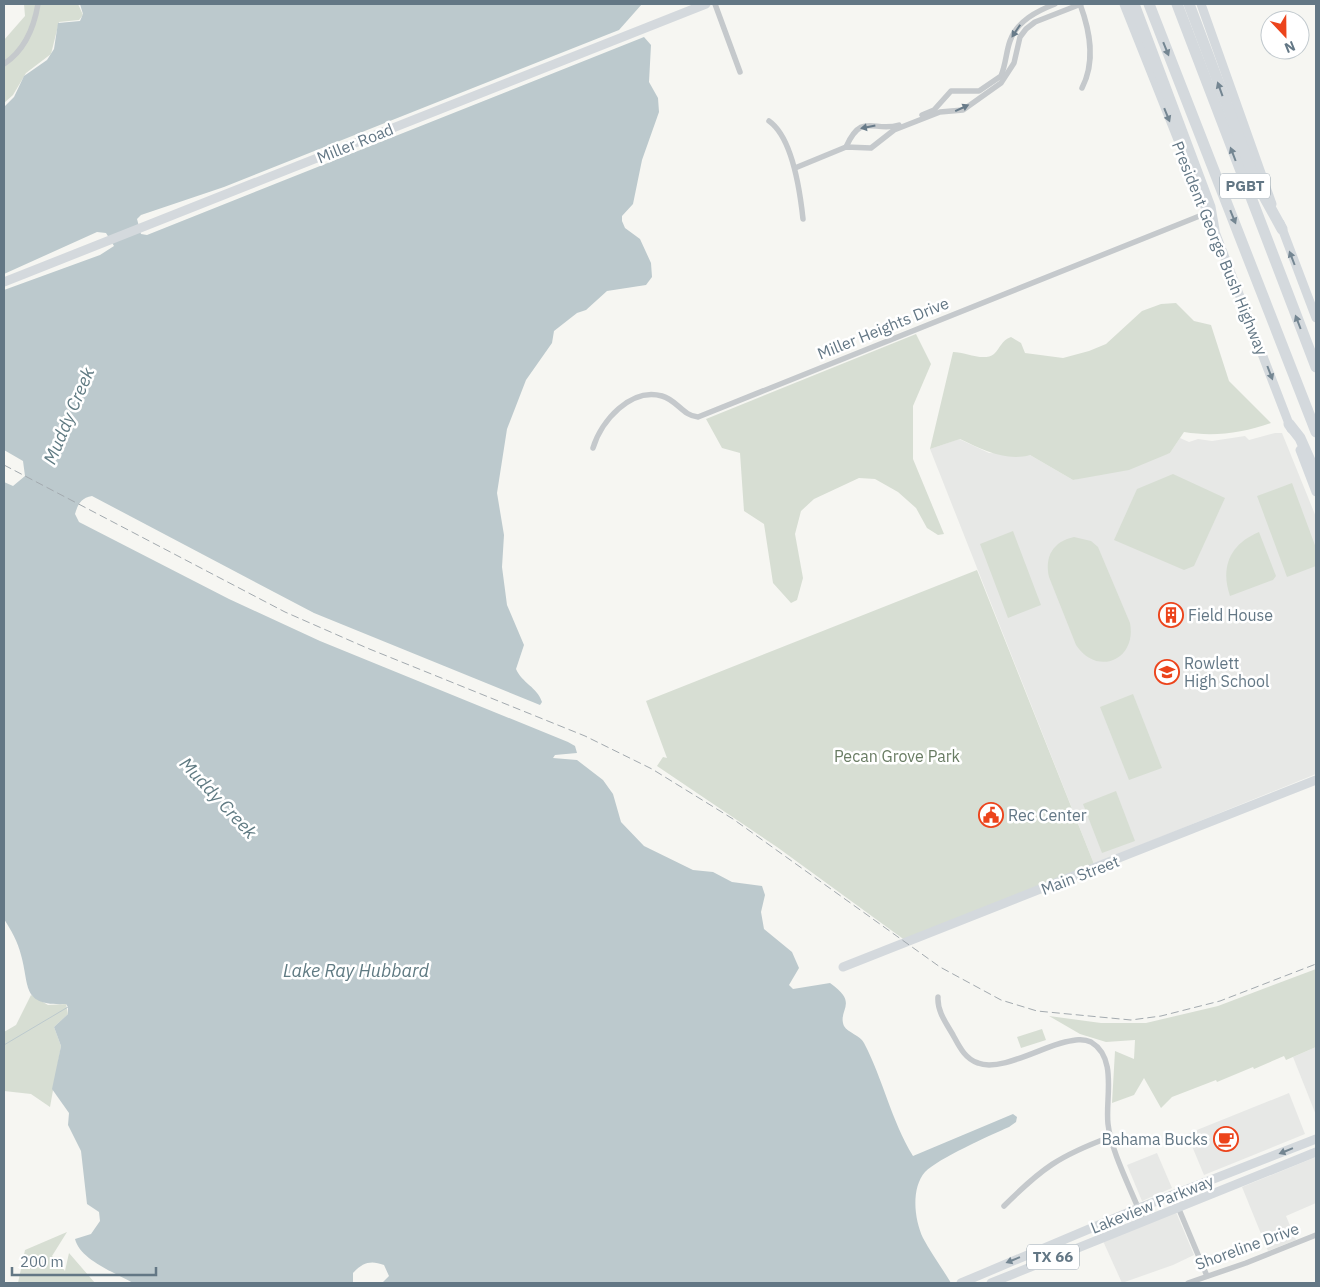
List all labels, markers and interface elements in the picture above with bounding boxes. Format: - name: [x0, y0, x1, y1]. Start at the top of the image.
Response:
- north arrow: [1260, 10, 1310, 60]
- one-way arrow: [1011, 25, 1021, 38]
- text: N: [1282, 37, 1298, 57]
- one-way arrow: [1163, 42, 1170, 57]
- one-way arrow: [1216, 81, 1224, 96]
- one-way arrow: [955, 104, 970, 113]
- one-way arrow: [1163, 108, 1171, 122]
- street label: Miller Road: [314, 119, 396, 167]
- one-way arrow: [860, 123, 876, 131]
- street label: President George Bush Highway: [1168, 138, 1272, 358]
- one-way arrow: [1229, 147, 1236, 162]
- road number: PGBT: [1220, 174, 1270, 198]
- one-way arrow: [1229, 210, 1237, 224]
- one-way arrow: [1288, 250, 1296, 265]
- street label: Miller Heights Drive: [814, 292, 952, 363]
- one-way arrow: [1294, 315, 1302, 329]
- water label: Muddy Creek: [38, 363, 100, 468]
- one-way arrow: [1266, 366, 1274, 381]
- building icon: Field House: [1158, 602, 1184, 628]
- place label: Field House: [1188, 605, 1273, 625]
- place label: Rowlett High School: [1184, 653, 1269, 691]
- school or university icon: Rowlett High School: [1154, 659, 1180, 685]
- park label: Pecan Grove Park: [834, 746, 961, 766]
- water label: Muddy Creek: [175, 752, 262, 844]
- public building icon: Rec Center: [978, 802, 1004, 828]
- place label: Rec Center: [1008, 805, 1087, 825]
- street label: Main Street: [1038, 851, 1122, 899]
- water label: Lake Ray Hubbard: [283, 959, 429, 982]
- cafe icon: Bahama Bucks: [1213, 1126, 1239, 1152]
- place label: Bahama Bucks: [1101, 1129, 1208, 1149]
- one-way arrow: [1279, 1147, 1293, 1155]
- street label: Lakeview Parkway: [1088, 1170, 1216, 1238]
- street label: Shoreline Drive: [1192, 1218, 1302, 1274]
- scale bar: [12, 1244, 156, 1276]
- road number: TX 66: [1027, 1244, 1079, 1270]
- text: 200 m: [20, 1252, 64, 1271]
- one-way arrow: [1006, 1257, 1021, 1265]

